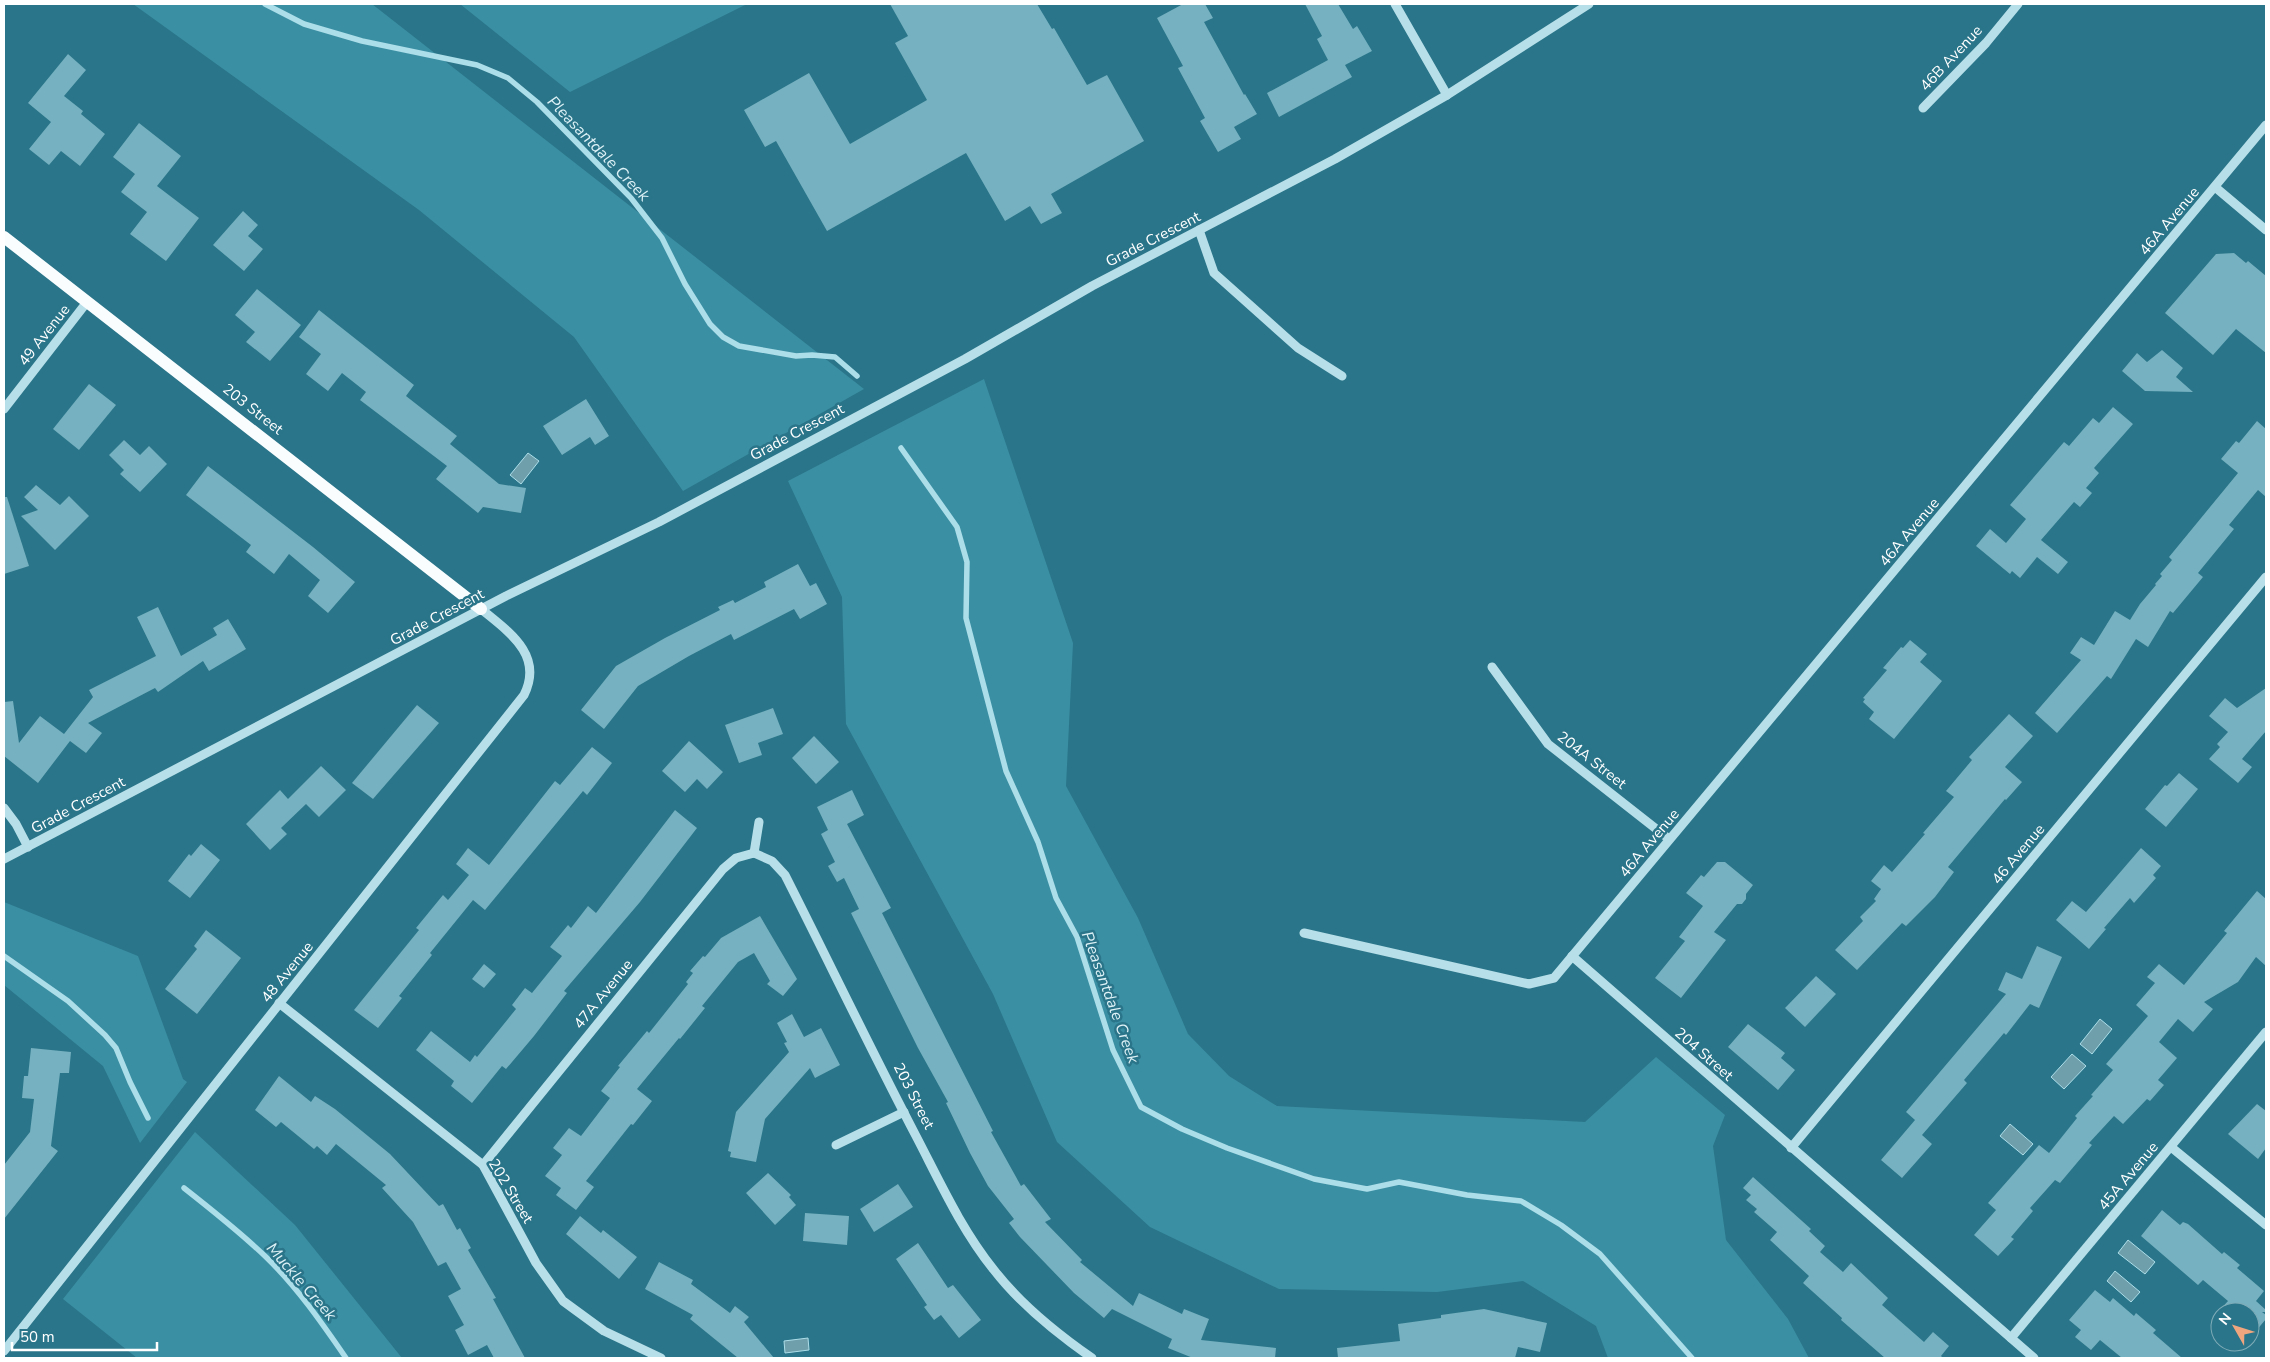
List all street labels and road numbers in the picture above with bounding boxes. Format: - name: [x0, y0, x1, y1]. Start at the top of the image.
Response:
- street label: 46B Avenue: [1915, 21, 1987, 95]
- street label: 46A Avenue: [2134, 182, 2204, 260]
- street label: Grade Crescent: [1102, 206, 1204, 271]
- street label: 49 Avenue: [14, 300, 74, 370]
- street label: 203 Street: [219, 379, 288, 439]
- street label: Grade Crescent: [746, 398, 848, 465]
- street label: 46A Avenue: [1874, 493, 1944, 571]
- street label: Grade Crescent: [386, 583, 488, 650]
- street label: 204A Street: [1553, 727, 1631, 794]
- street label: Grade Crescent: [27, 771, 129, 838]
- street label: 46A Avenue: [1614, 804, 1684, 882]
- street label: 46 Avenue: [1987, 820, 2049, 888]
- street label: 48 Avenue: [256, 937, 318, 1007]
- street label: 47A Avenue: [569, 955, 637, 1033]
- street label: 204 Street: [1670, 1023, 1738, 1086]
- street label: 203 Street: [889, 1059, 940, 1133]
- street label: 45A Avenue: [2093, 1137, 2163, 1215]
- street label: 202 Street: [484, 1155, 538, 1228]

